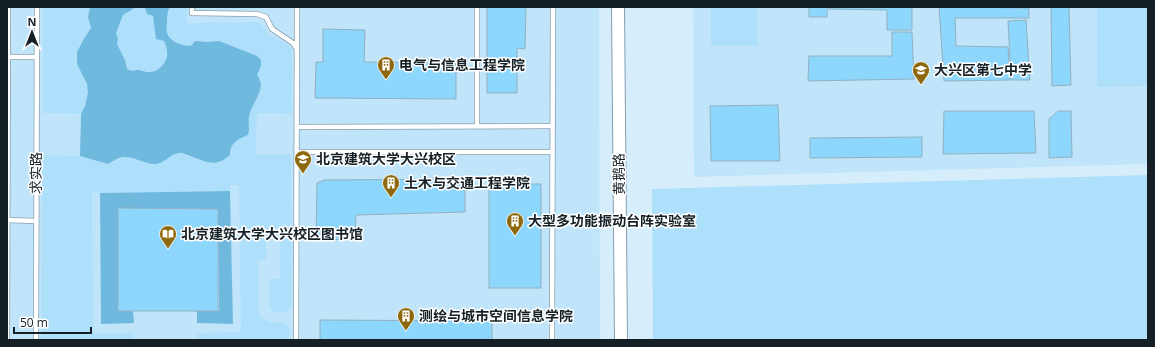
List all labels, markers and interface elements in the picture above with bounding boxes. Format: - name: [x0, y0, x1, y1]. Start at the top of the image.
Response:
- north arrow: [12, 12, 52, 52]
- text: N: [28, 14, 36, 29]
- building icon: 电气与信息工程学院: [376, 55, 396, 80]
- place label: 电气与信息工程学院: [399, 55, 525, 74]
- school or university icon: 大兴区第七中学: [911, 60, 931, 85]
- place label: 大兴区第七中学: [934, 60, 1032, 79]
- school or university icon: 北京建筑大学大兴校区: [293, 149, 313, 174]
- place label: 北京建筑大学大兴校区: [316, 149, 456, 168]
- street label: 求实路: [26, 152, 45, 194]
- street label: 黄鹅路: [609, 153, 628, 195]
- building icon: 土木与交通工程学院: [381, 173, 401, 198]
- place label: 土木与交通工程学院: [404, 173, 530, 192]
- building icon: 大型多功能振动台阵实验室: [505, 211, 525, 236]
- place label: 大型多功能振动台阵实验室: [528, 211, 696, 230]
- library icon: 北京建筑大学大兴校区图书馆: [158, 224, 178, 249]
- place label: 北京建筑大学大兴校区图书馆: [181, 224, 363, 243]
- building icon: 测绘与城市空间信息学院: [396, 306, 416, 331]
- place label: 测绘与城市空间信息学院: [419, 306, 573, 325]
- scale bar: [14, 309, 91, 335]
- text: 50 m: [20, 314, 48, 331]

